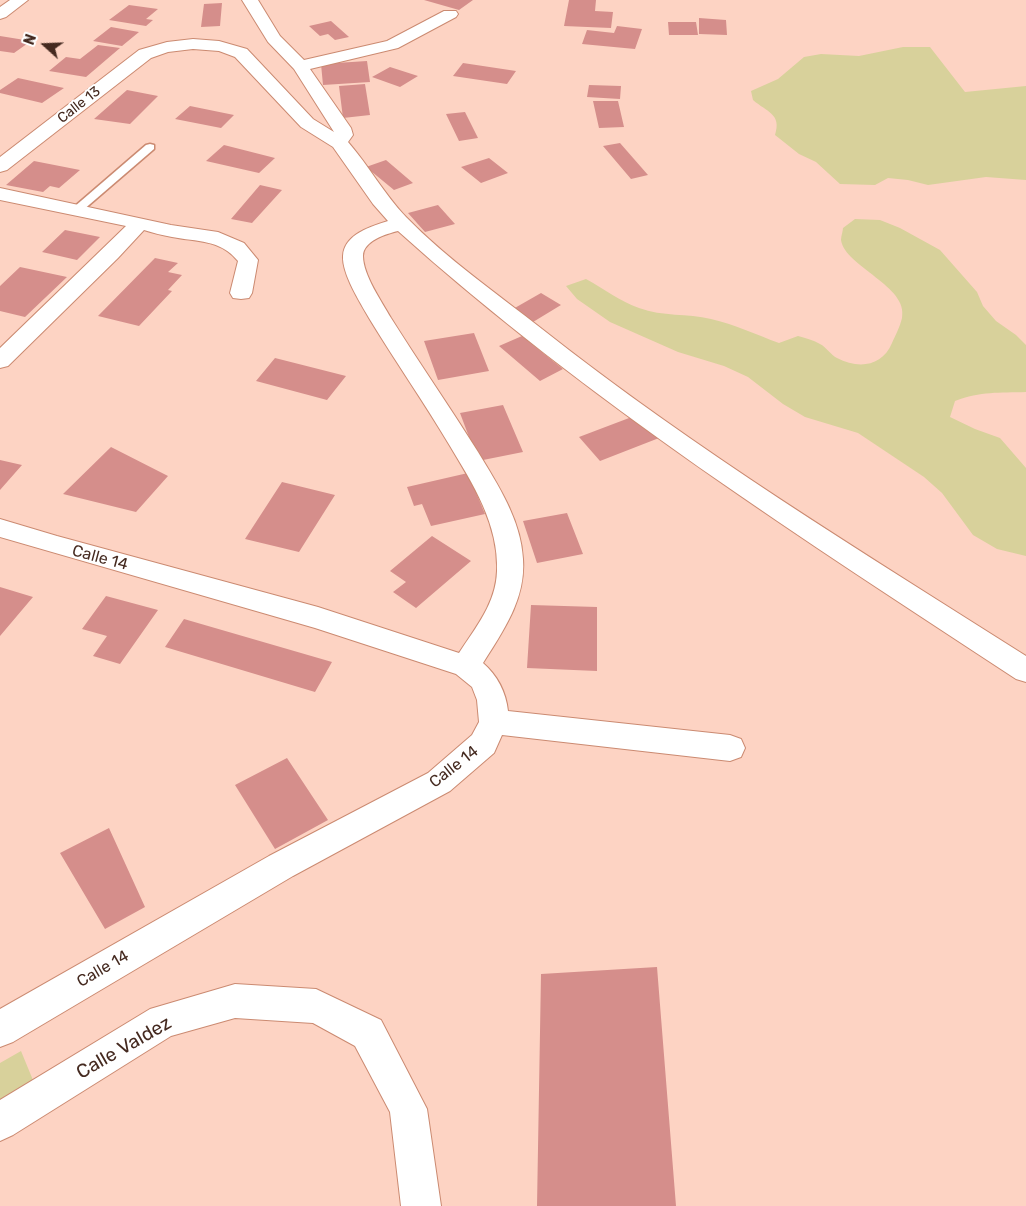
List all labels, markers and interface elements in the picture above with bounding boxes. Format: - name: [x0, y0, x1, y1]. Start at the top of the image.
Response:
- north arrow: [20, 20, 70, 70]
- text: N: [21, 32, 40, 47]
- street label: Calle 13: [54, 83, 104, 127]
- street label: Calle 14: [70, 541, 130, 575]
- street label: Calle 14: [426, 742, 482, 792]
- street label: Calle 14: [74, 946, 132, 992]
- street label: Calle Valdez: [73, 1012, 175, 1084]

